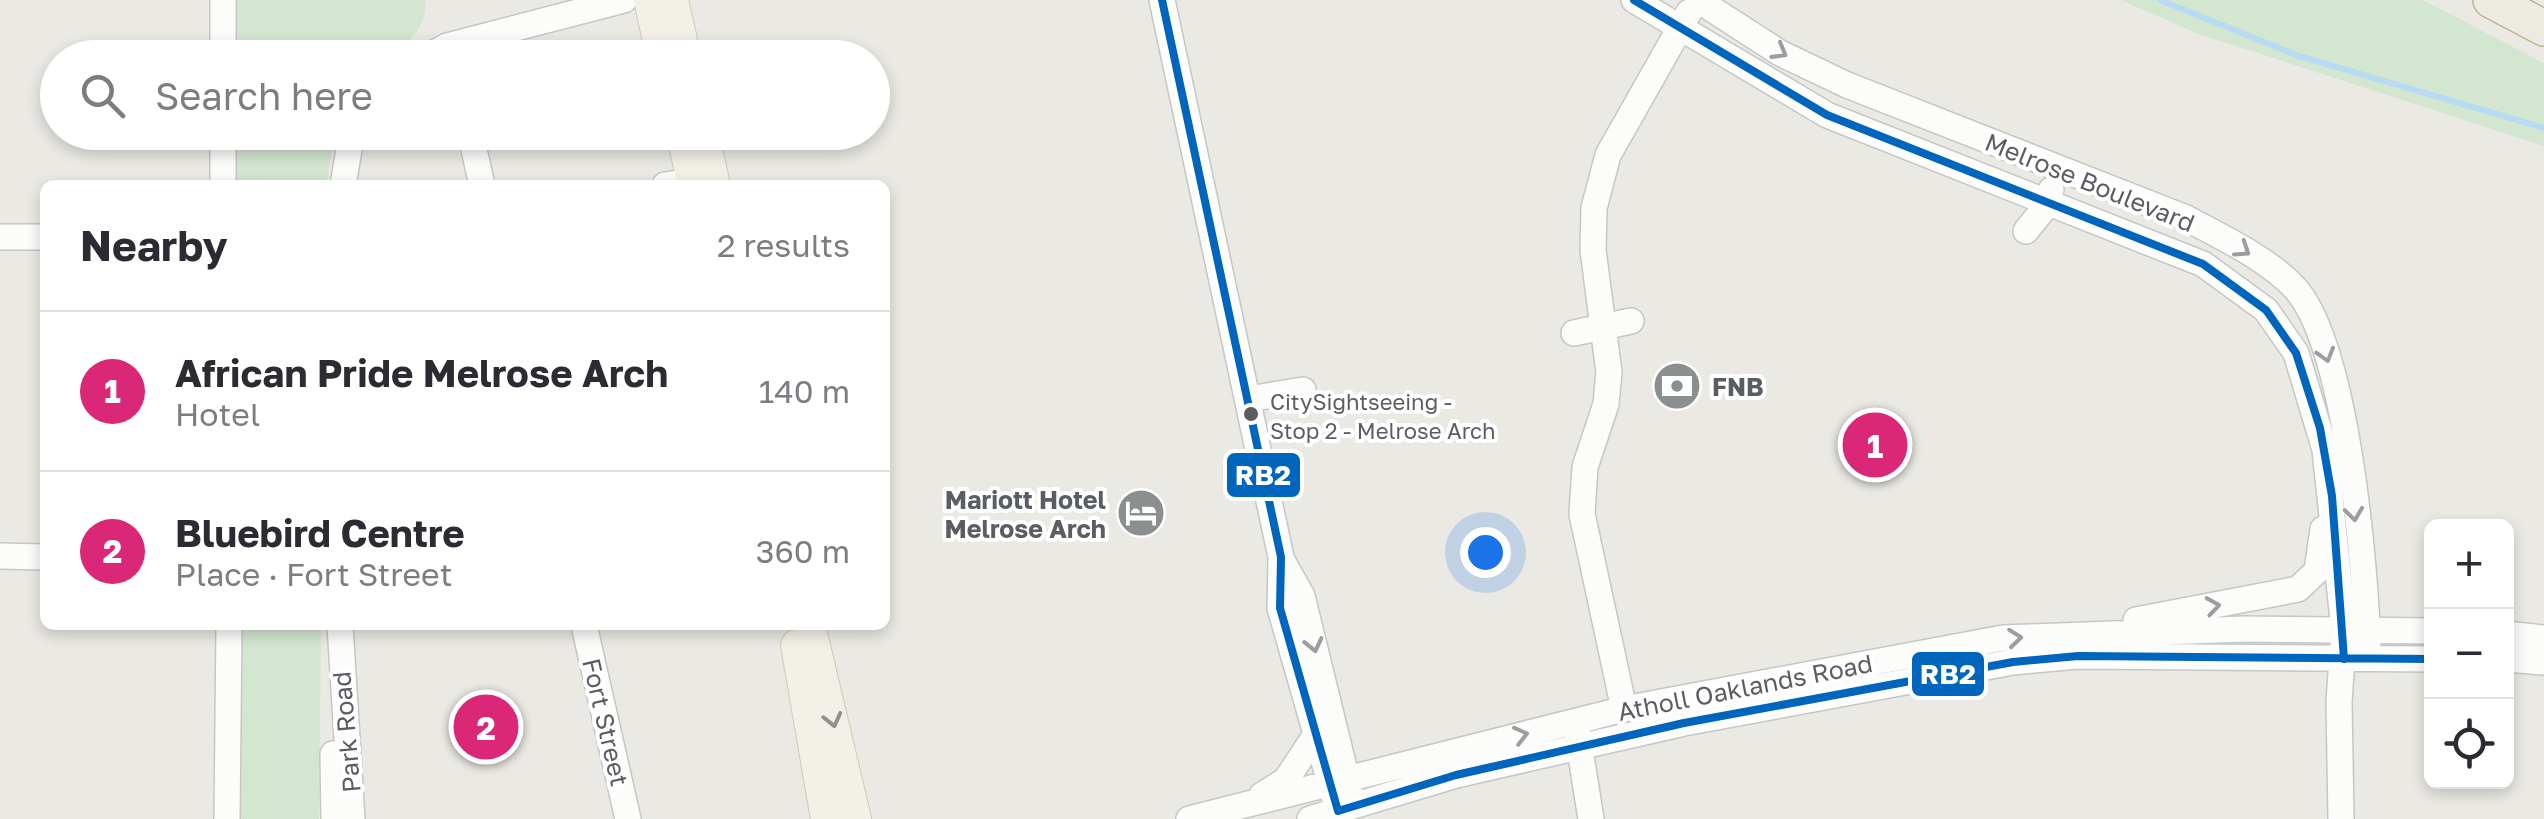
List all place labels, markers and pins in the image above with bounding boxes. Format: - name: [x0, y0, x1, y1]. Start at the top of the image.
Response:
- bank icon: FNB: [1651, 360, 1703, 412]
- place label: FNB: [1712, 371, 1764, 402]
- place label: CitySightseeing - Stop 2 - Melrose Arch: [1270, 388, 1496, 444]
- marker: CitySightseeing - Stop 2 - Melrose Arch: [1241, 404, 1261, 424]
- pin: 1: [1842, 408, 1908, 482]
- place label: Mariott Hotel Melrose Arch: [945, 484, 1106, 544]
- hotel icon: Mariott Hotel Melrose Arch: [1115, 487, 1167, 539]
- pin: 2: [454, 690, 518, 764]

